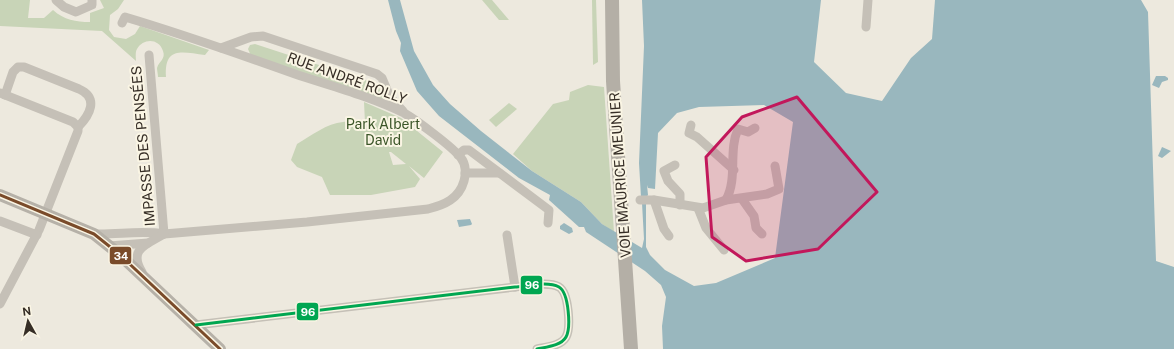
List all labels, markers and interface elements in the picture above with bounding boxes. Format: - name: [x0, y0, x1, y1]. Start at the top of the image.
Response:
- street label: RUE ANDRÉ ROLLY: [285, 48, 410, 107]
- street label: IMPASSE DES PENSÉES: [127, 65, 158, 227]
- street label: VOIE MAURICE MEUNIER: [606, 92, 634, 258]
- park label: Park Albert David: [346, 116, 420, 148]
- line badge: 34: [109, 246, 132, 265]
- text: 34: [114, 250, 128, 262]
- line badge: 96: [520, 275, 543, 295]
- text: 96: [525, 279, 539, 291]
- north arrow: [8, 301, 48, 341]
- line badge: 96: [296, 302, 319, 321]
- text: N: [22, 305, 32, 318]
- text: 96: [301, 306, 315, 318]

